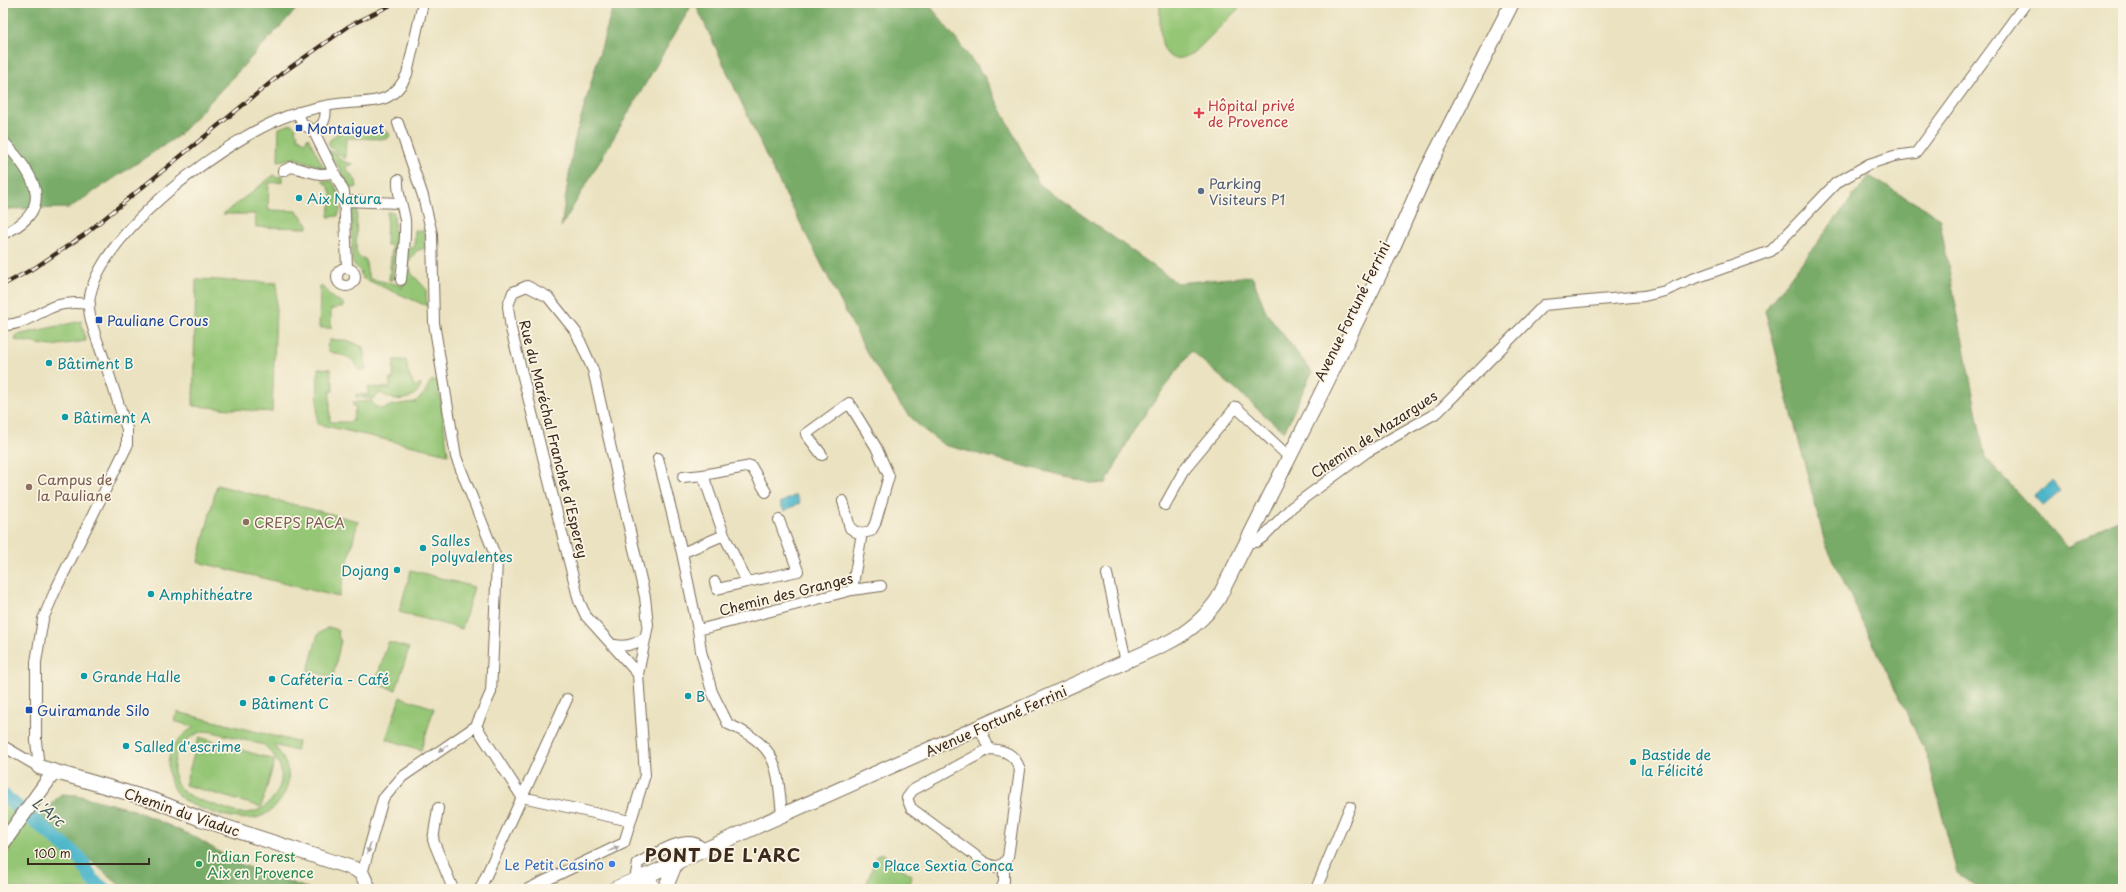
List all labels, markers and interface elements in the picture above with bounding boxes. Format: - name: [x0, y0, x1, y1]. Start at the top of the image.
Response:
- place label: Hôpital privé de Provence: [1208, 95, 1295, 132]
- marker: Hôpital privé de Provence: [1193, 107, 1205, 119]
- place label: Montaiguet: [307, 118, 385, 139]
- marker: Montaiguet: [294, 123, 304, 133]
- place label: Parking Visiteurs P1: [1209, 173, 1285, 210]
- marker: Parking Visiteurs P1: [1196, 186, 1206, 196]
- place label: Aix Natura: [307, 188, 382, 209]
- marker: Aix Natura: [294, 193, 304, 203]
- street label: Avenue Fortuné Ferrini: [1309, 238, 1395, 384]
- place label: Pauliane Crous: [107, 310, 208, 331]
- marker: Pauliane Crous: [94, 315, 104, 325]
- street label: Rue du Maréchal Franchet d'Esperey: [514, 318, 594, 560]
- place label: Bâtiment B: [57, 353, 133, 374]
- marker: Bâtiment B: [44, 358, 54, 368]
- street label: Chemin de Mazargues: [1307, 385, 1441, 483]
- place label: Bâtiment A: [73, 407, 151, 428]
- marker: Bâtiment A: [60, 412, 70, 422]
- place label: Campus de la Pauliane: [37, 469, 113, 506]
- marker: Campus de la Pauliane: [24, 482, 34, 492]
- place label: CREPS PACA: [254, 512, 345, 533]
- marker: CREPS PACA: [241, 517, 251, 527]
- place label: Salles polyvalentes: [431, 530, 513, 567]
- marker: Salles polyvalentes: [418, 543, 428, 553]
- place label: Dojang: [341, 560, 389, 581]
- marker: Dojang: [392, 565, 402, 575]
- street label: Chemin des Granges: [717, 567, 855, 621]
- place label: Amphithéatre: [159, 584, 253, 605]
- marker: Amphithéatre: [146, 589, 156, 599]
- place label: Grande Halle: [92, 666, 181, 687]
- place label: Caféteria - Café: [280, 669, 389, 690]
- marker: Grande Halle: [79, 671, 89, 681]
- marker: Caféteria - Café: [267, 674, 277, 684]
- street label: Avenue Fortuné Ferrini: [922, 680, 1070, 762]
- place label: B: [696, 686, 705, 707]
- marker: B: [683, 691, 693, 701]
- place label: Bâtiment C: [251, 693, 329, 714]
- marker: Bâtiment C: [238, 698, 248, 708]
- place label: Guiramande Silo: [37, 700, 150, 721]
- marker: Guiramande Silo: [24, 705, 34, 715]
- place label: Salled d'escrime: [134, 736, 241, 757]
- marker: Salled d'escrime: [121, 741, 131, 751]
- one-way arrow: [438, 744, 449, 752]
- place label: Bastide de la Félicité: [1641, 744, 1711, 781]
- marker: Bastide de la Félicité: [1628, 757, 1638, 767]
- street label: Chemin du Viaduc: [121, 782, 243, 842]
- water label: L'Arc: [28, 791, 72, 833]
- scale bar: [28, 840, 149, 866]
- district label: PONT DE L'ARC: [645, 841, 801, 868]
- one-way arrow: [366, 842, 372, 854]
- text: 100 m: [34, 844, 71, 862]
- place label: Indian Forest Aix en Provence: [207, 846, 314, 883]
- one-way arrow: [608, 846, 620, 852]
- place label: Le Petit Casino: [504, 854, 604, 875]
- place label: Place Sextia Conca: [884, 855, 1014, 876]
- marker: Indian Forest Aix en Provence: [194, 859, 204, 869]
- marker: Le Petit Casino: [607, 859, 617, 869]
- marker: Place Sextia Conca: [871, 860, 881, 870]

